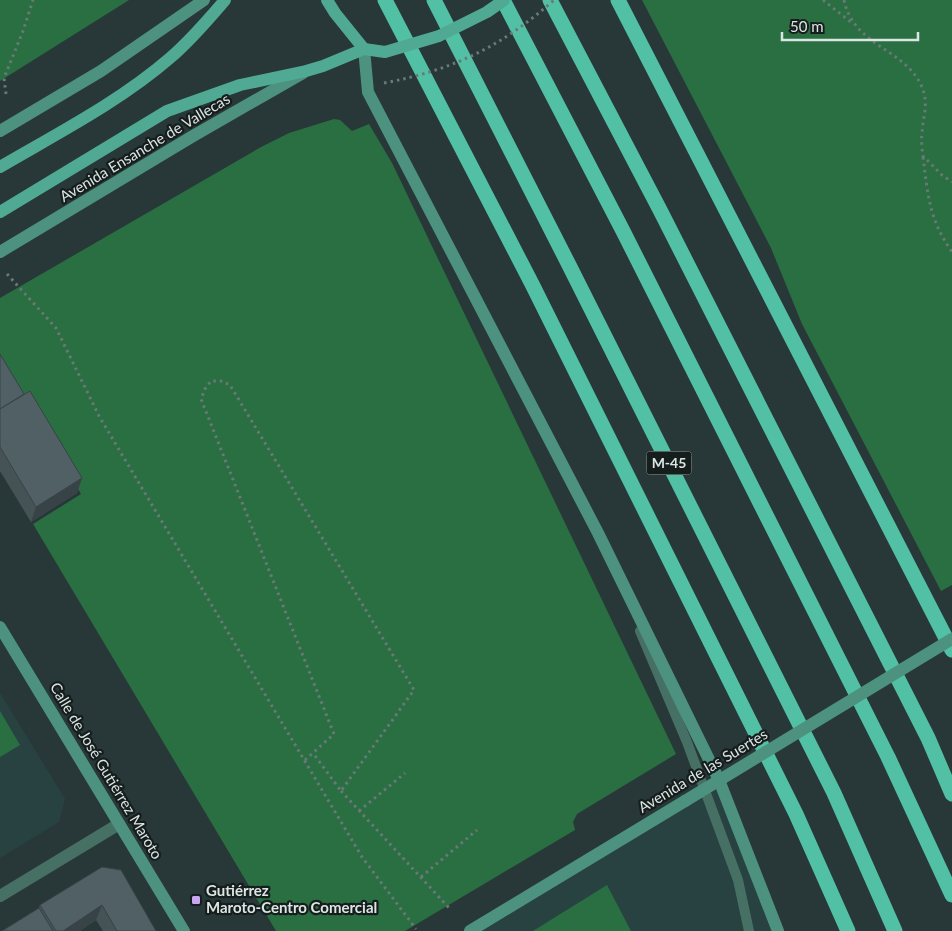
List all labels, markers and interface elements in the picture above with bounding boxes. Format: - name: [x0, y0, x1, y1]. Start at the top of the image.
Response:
- scale bar: [782, 10, 918, 42]
- text: 50 m: [790, 17, 824, 35]
- street label: Avenida Ensanche de Vallecas: [56, 89, 233, 205]
- road number: M-45: [646, 452, 692, 474]
- street label: Calle de José Gutiérrez Maroto: [47, 679, 167, 862]
- street label: Avenida de las Suertes: [635, 724, 770, 816]
- place label: Gutiérrez Maroto-Centro Comercial: [206, 881, 377, 916]
- marker: Gutiérrez Maroto-Centro Comercial: [190, 894, 202, 906]

